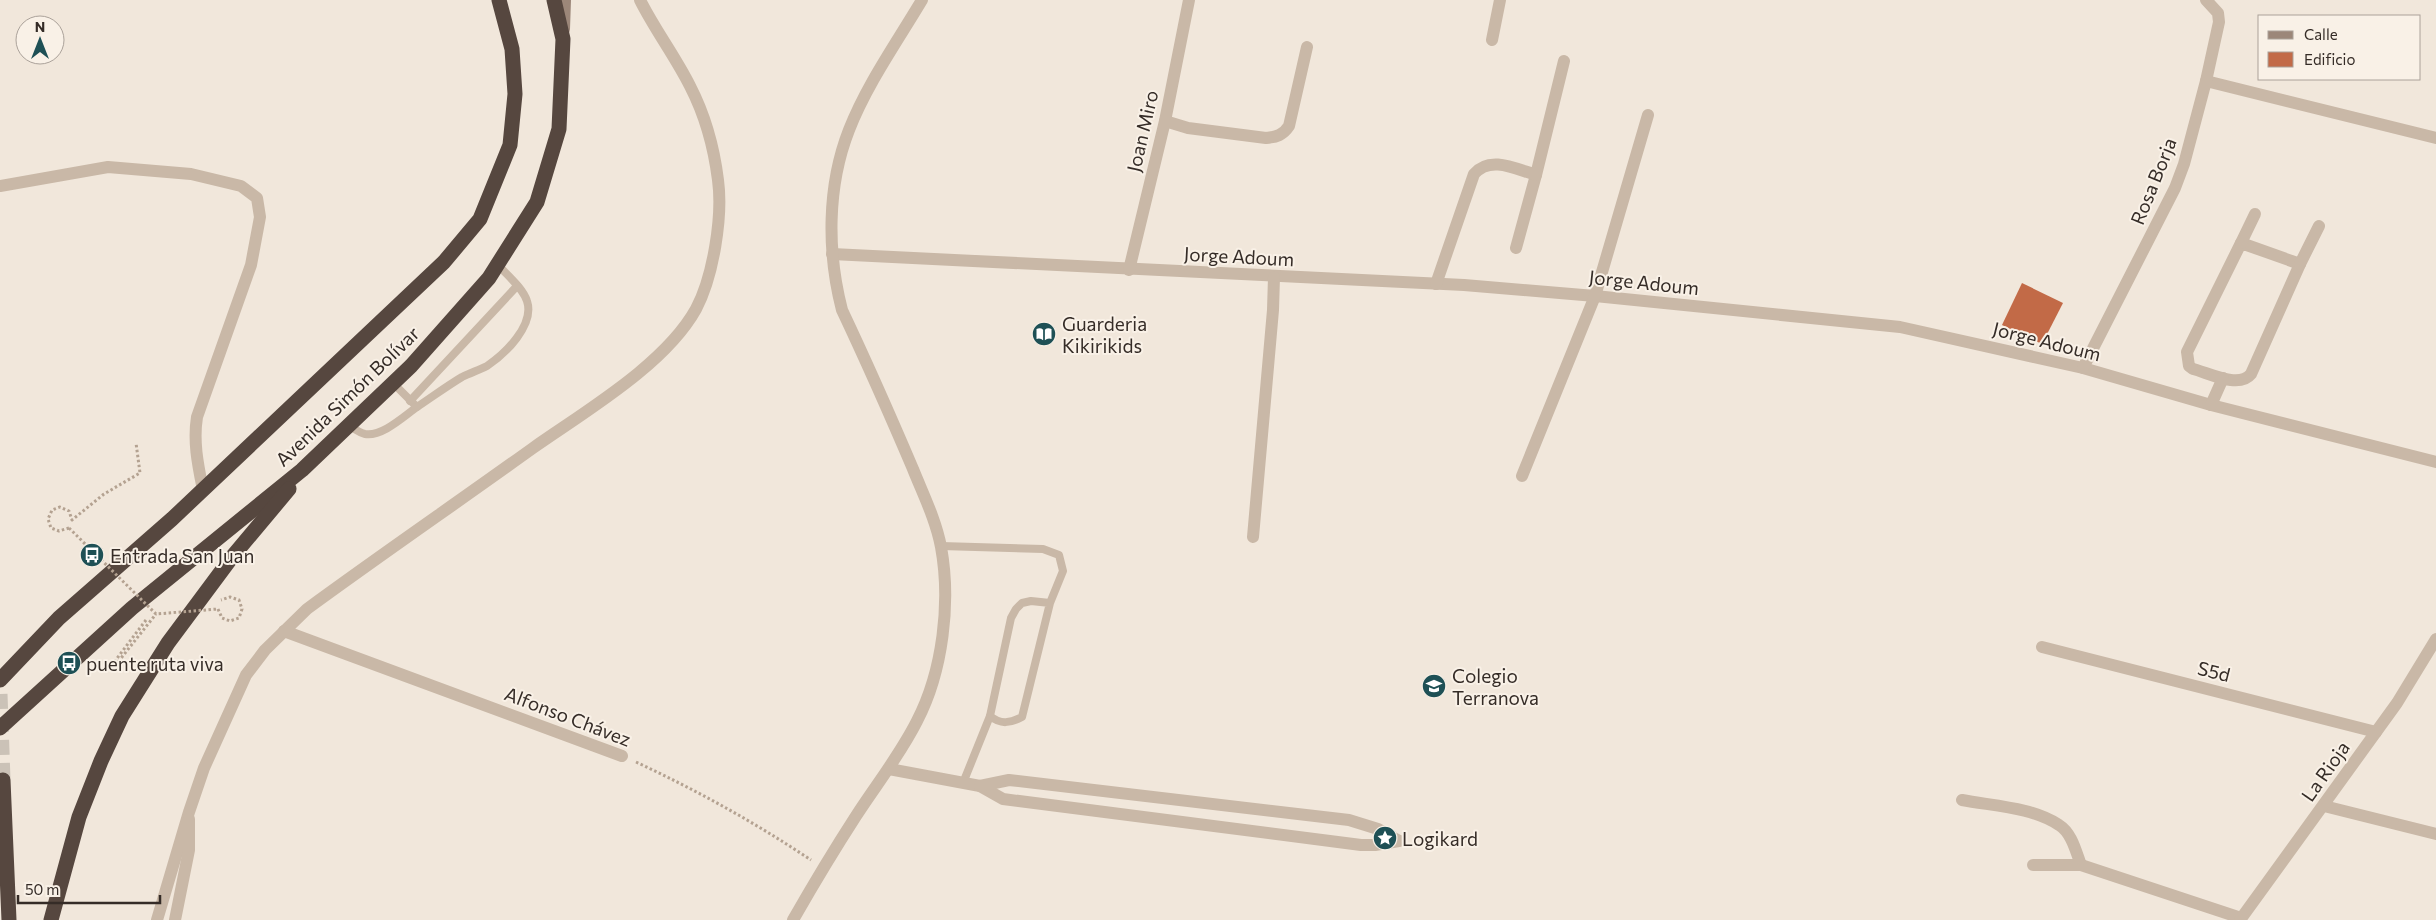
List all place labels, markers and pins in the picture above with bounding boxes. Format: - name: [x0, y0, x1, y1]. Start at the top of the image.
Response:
- place label: Guarderia Kikirikids: [1062, 312, 1147, 357]
- library icon: Guarderia Kikirikids: [1031, 321, 1057, 347]
- bus stop icon: Entrada San Juan: [79, 542, 105, 568]
- place label: Entrada San Juan: [110, 544, 254, 567]
- bus stop icon: puente ruta viva: [56, 650, 82, 676]
- place label: puente ruta viva: [86, 652, 224, 675]
- place label: Colegio Terranova: [1452, 664, 1539, 709]
- school or university icon: Colegio Terranova: [1421, 673, 1447, 699]
- place icon: Logikard: [1372, 825, 1398, 851]
- place label: Logikard: [1402, 827, 1478, 850]

